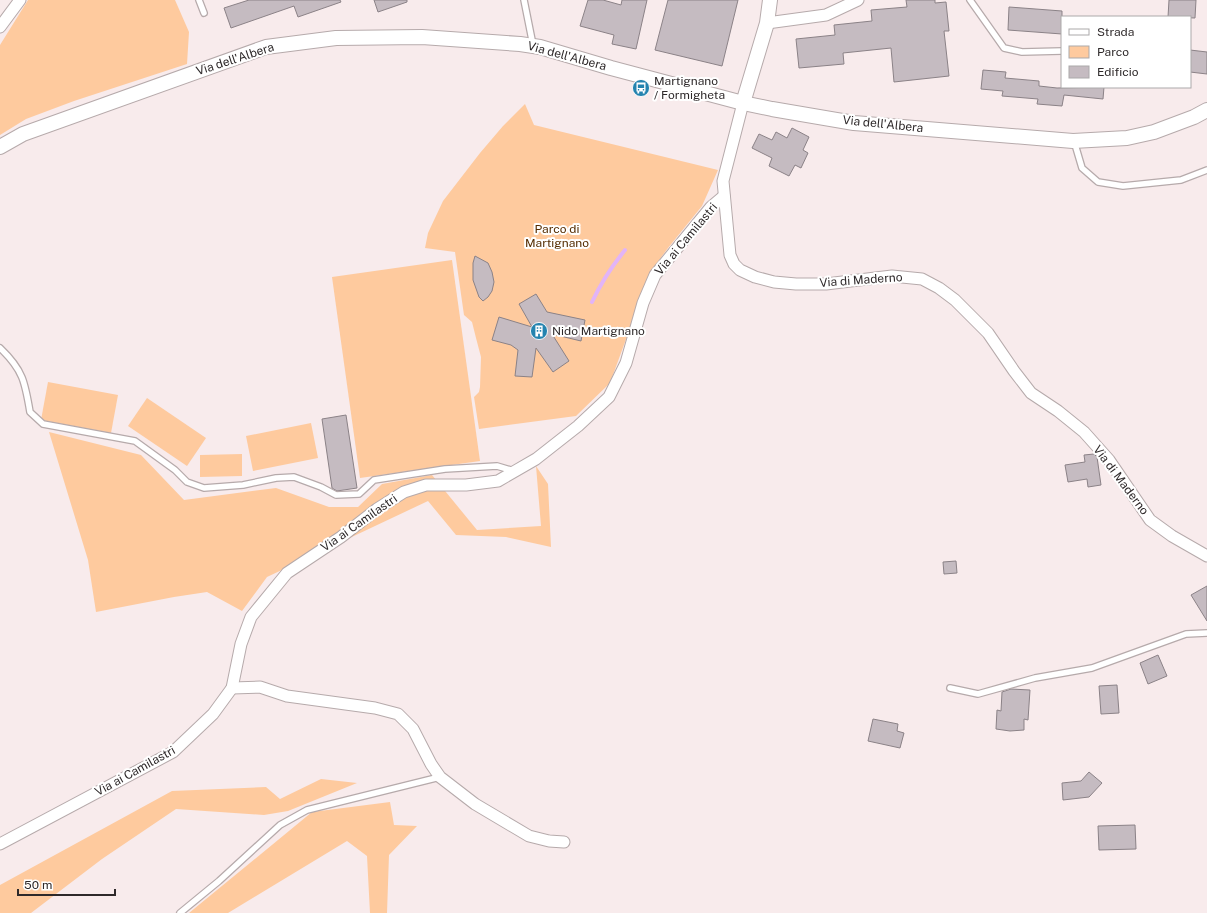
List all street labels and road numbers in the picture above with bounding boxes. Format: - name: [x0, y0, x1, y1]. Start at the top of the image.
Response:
- street label: Via dell'Albera: [526, 39, 608, 73]
- street label: Via dell'Albera: [194, 40, 276, 78]
- street label: Via dell'Albera: [842, 113, 924, 135]
- street label: Via ai Camilastri: [652, 200, 720, 278]
- street label: Via di Maderno: [819, 270, 903, 290]
- street label: Via di Maderno: [1090, 443, 1152, 518]
- street label: Via ai Camilastri: [318, 492, 400, 554]
- street label: Via ai Camilastri: [92, 743, 178, 799]

